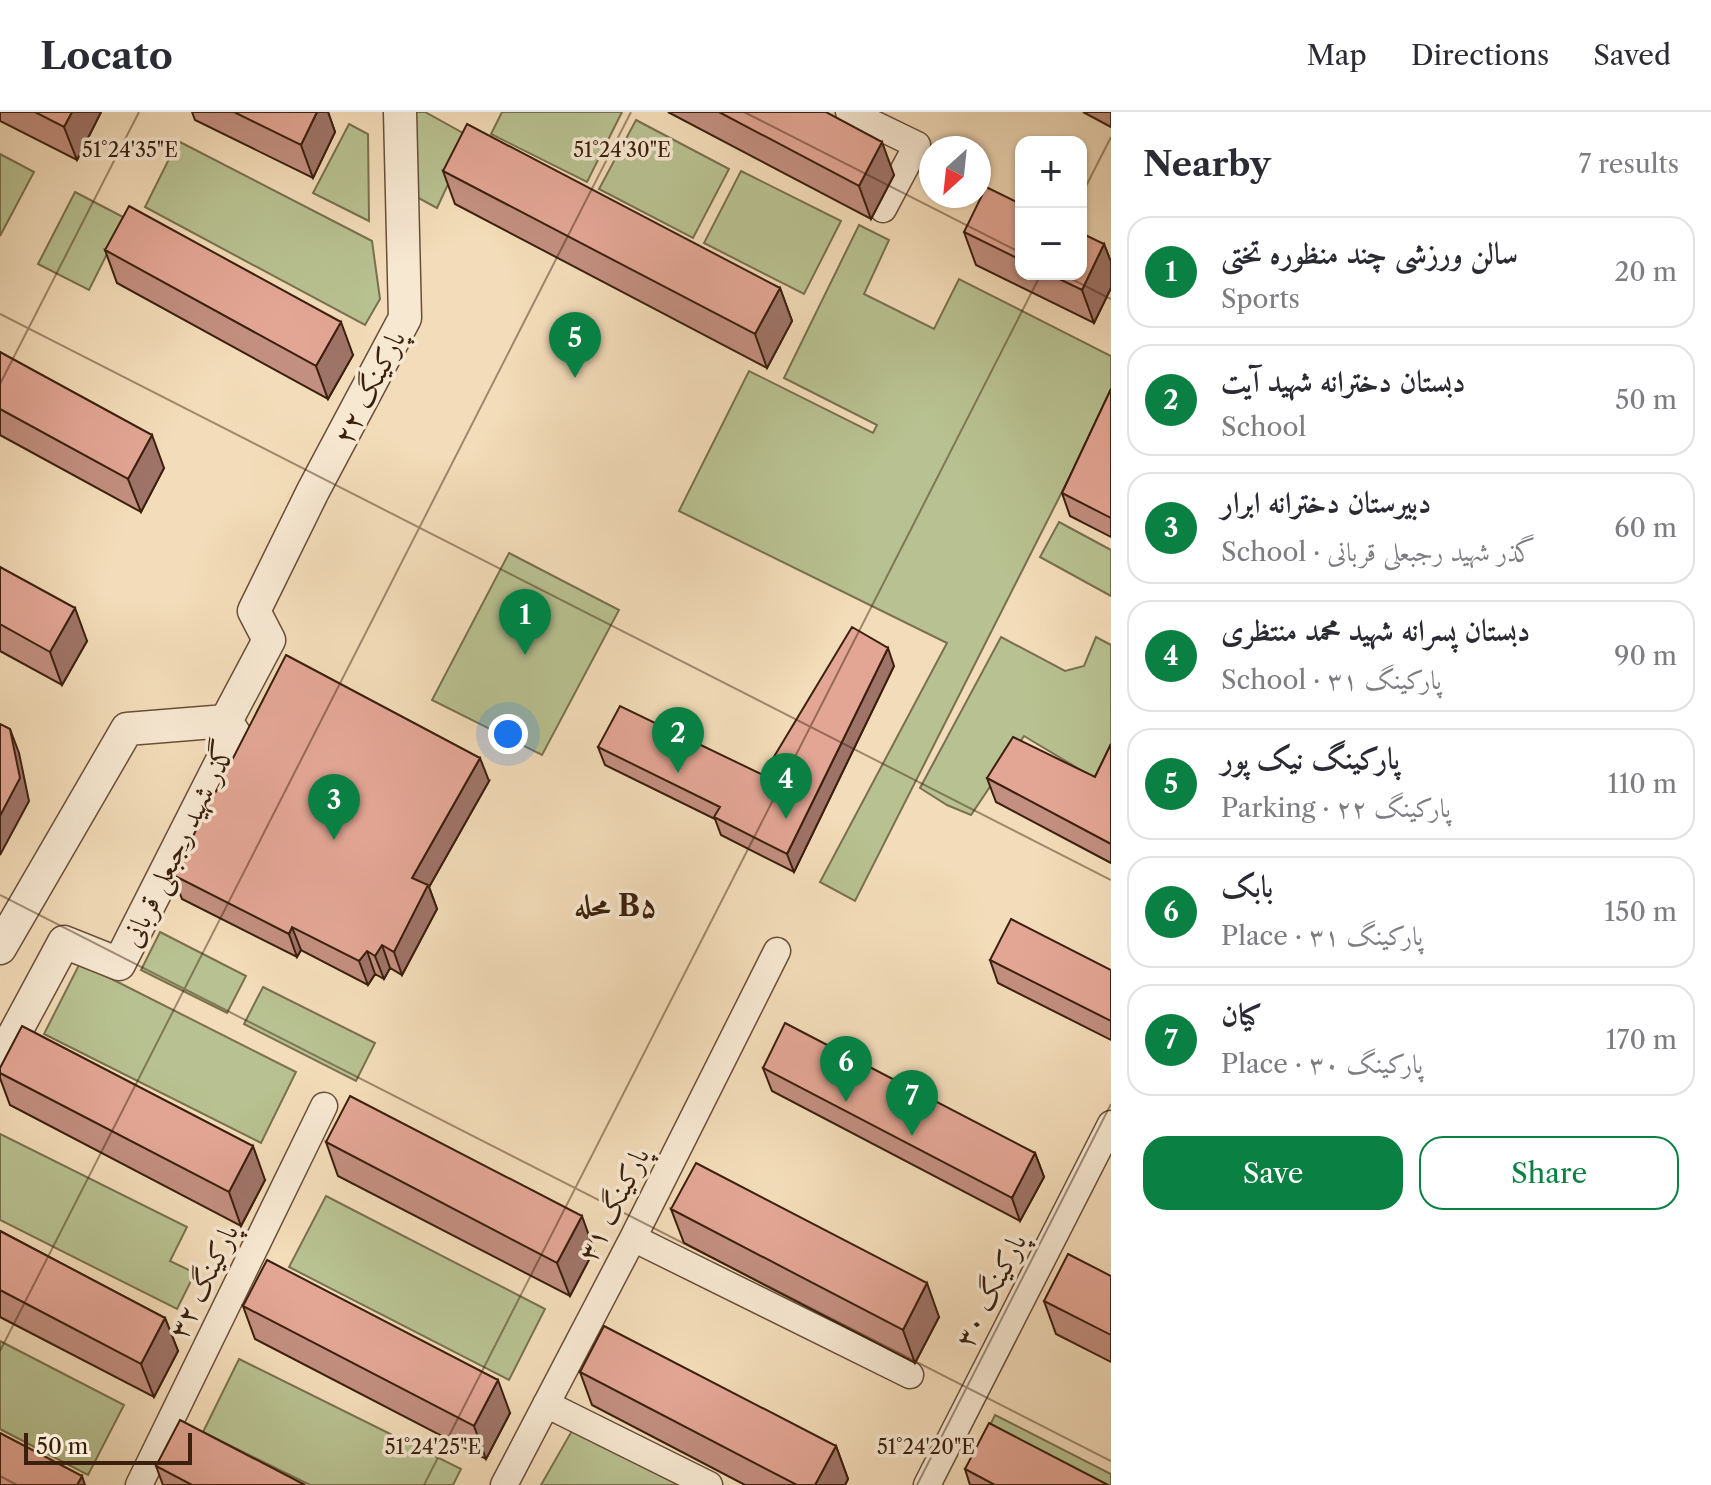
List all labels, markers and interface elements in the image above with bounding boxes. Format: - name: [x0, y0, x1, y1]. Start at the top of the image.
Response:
- text: Locato: [40, 32, 173, 79]
- text: Map: [1307, 38, 1367, 72]
- text: Directions: [1411, 38, 1549, 72]
- text: Saved: [1593, 38, 1671, 72]
- north arrow: [919, 136, 991, 208]
- map controls: [1015, 136, 1087, 280]
- button: +: [1015, 136, 1087, 208]
- text: 51°24'35"E: [82, 138, 178, 162]
- text: 51°24'30"E: [573, 138, 671, 162]
- text: Nearby: [1143, 143, 1271, 185]
- text: 7 results: [1579, 148, 1679, 180]
- button: −: [1015, 208, 1087, 280]
- text: سالن ورزشی چند منظوره تختی: [1221, 235, 1518, 272]
- text: 1: [1165, 256, 1177, 288]
- text: 20 m: [1614, 256, 1677, 288]
- text: Sports: [1221, 283, 1300, 315]
- pin: 5: [549, 312, 601, 378]
- street label: پارکینگ ۲۲: [326, 323, 416, 451]
- text: دبستان دخترانه شهید آیت: [1221, 363, 1466, 400]
- text: 2: [1163, 384, 1179, 416]
- text: 50 m: [1615, 384, 1677, 416]
- text: School: [1221, 411, 1306, 443]
- text: دبیرستان دخترانه ابرار: [1221, 484, 1431, 521]
- text: 3: [1164, 512, 1178, 544]
- text: 60 m: [1614, 512, 1677, 544]
- text: School · گذر شهید رجبعلی قربانی: [1221, 536, 1535, 568]
- pin: 1: [499, 589, 551, 655]
- text: دبستان پسرانه شهید محمد منتظری: [1221, 612, 1530, 649]
- text: 4: [1163, 640, 1179, 672]
- text: 90 m: [1614, 640, 1677, 672]
- text: School · پارکینگ ۳۱: [1221, 664, 1441, 696]
- pin: 2: [652, 707, 704, 773]
- your location: [488, 714, 528, 754]
- street label: گذر شهید رجبعلی قربانی: [112, 735, 246, 954]
- text: پارکینگ نیک پور: [1221, 740, 1400, 777]
- pin: 4: [760, 753, 812, 819]
- text: 5: [1164, 768, 1178, 800]
- text: 110 m: [1608, 768, 1677, 800]
- pin: 3: [308, 774, 360, 840]
- text: Parking · پارکینگ ۲۲: [1221, 792, 1451, 824]
- text: بابک: [1221, 868, 1273, 905]
- district label: محله B۵: [574, 887, 658, 924]
- text: 6: [1163, 896, 1179, 928]
- text: 150 m: [1604, 896, 1677, 928]
- text: Place · پارکینگ ۳۱: [1221, 920, 1423, 952]
- text: کیان: [1221, 996, 1262, 1033]
- text: 7: [1164, 1024, 1178, 1056]
- text: 170 m: [1606, 1024, 1677, 1056]
- pin: 6: [820, 1036, 872, 1102]
- text: Place · پارکینگ ۳۰: [1221, 1048, 1423, 1080]
- pin: 7: [886, 1070, 938, 1136]
- button: Save: [1143, 1136, 1403, 1210]
- button: Share: [1419, 1136, 1679, 1210]
- street label: پارکینگ ۳۱: [570, 1140, 660, 1268]
- street label: پارکینگ ۳۲: [161, 1217, 250, 1345]
- street label: پارکینگ ۳۰: [947, 1226, 1037, 1354]
- scale bar: [24, 1429, 192, 1465]
- text: 50 m: [36, 1433, 88, 1460]
- text: 51°24'25"E: [385, 1435, 481, 1459]
- text: 51°24'20"E: [877, 1435, 975, 1459]

